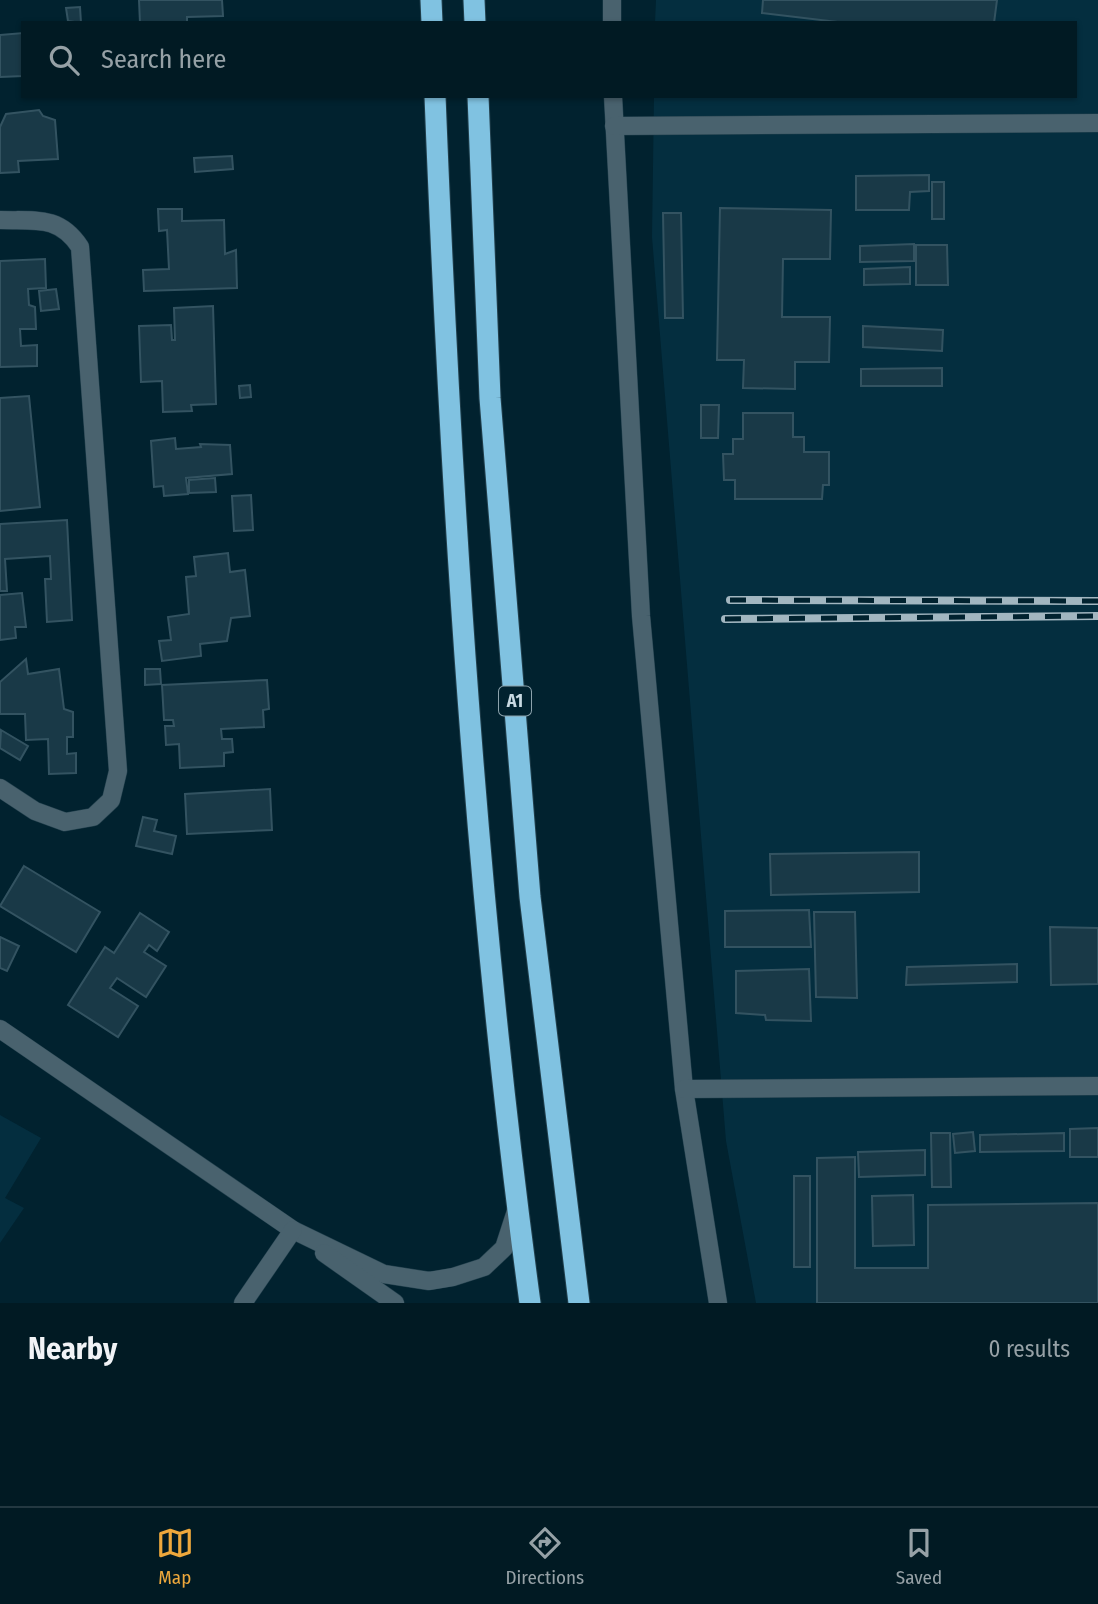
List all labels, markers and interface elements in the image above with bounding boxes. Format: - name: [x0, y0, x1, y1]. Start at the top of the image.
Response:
- search box: [21, 21, 1077, 98]
- icon: search: [45, 41, 83, 79]
- text: Search here: [101, 44, 226, 75]
- road number: A1: [499, 686, 531, 716]
- text: Nearby: [28, 1331, 117, 1367]
- text: 0 results: [989, 1335, 1070, 1363]
- tab: Map: [156, 1524, 194, 1589]
- tab: Directions: [506, 1524, 584, 1589]
- tab: Saved: [896, 1524, 942, 1589]

